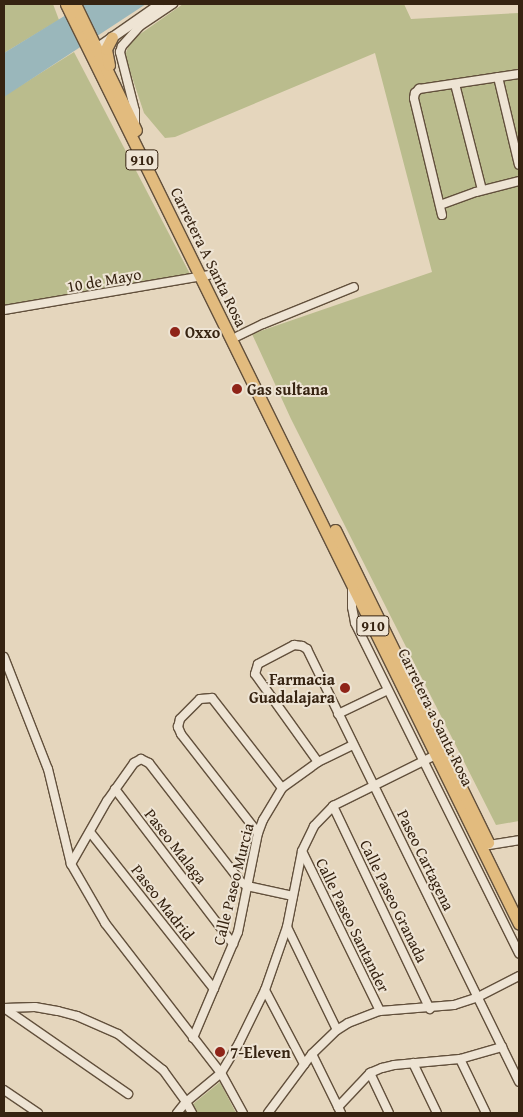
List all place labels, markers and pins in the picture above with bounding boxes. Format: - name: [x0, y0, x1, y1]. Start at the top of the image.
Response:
- place label: Oxxo: [185, 322, 220, 342]
- marker: Oxxo: [169, 326, 181, 338]
- place label: Gas sultana: [247, 379, 328, 399]
- marker: Gas sultana: [231, 383, 243, 395]
- place label: Farmacia Guadalajara: [249, 669, 335, 707]
- marker: Farmacia Guadalajara: [339, 682, 351, 694]
- place label: 7-Eleven: [230, 1042, 291, 1062]
- marker: 7-Eleven: [214, 1046, 226, 1058]

